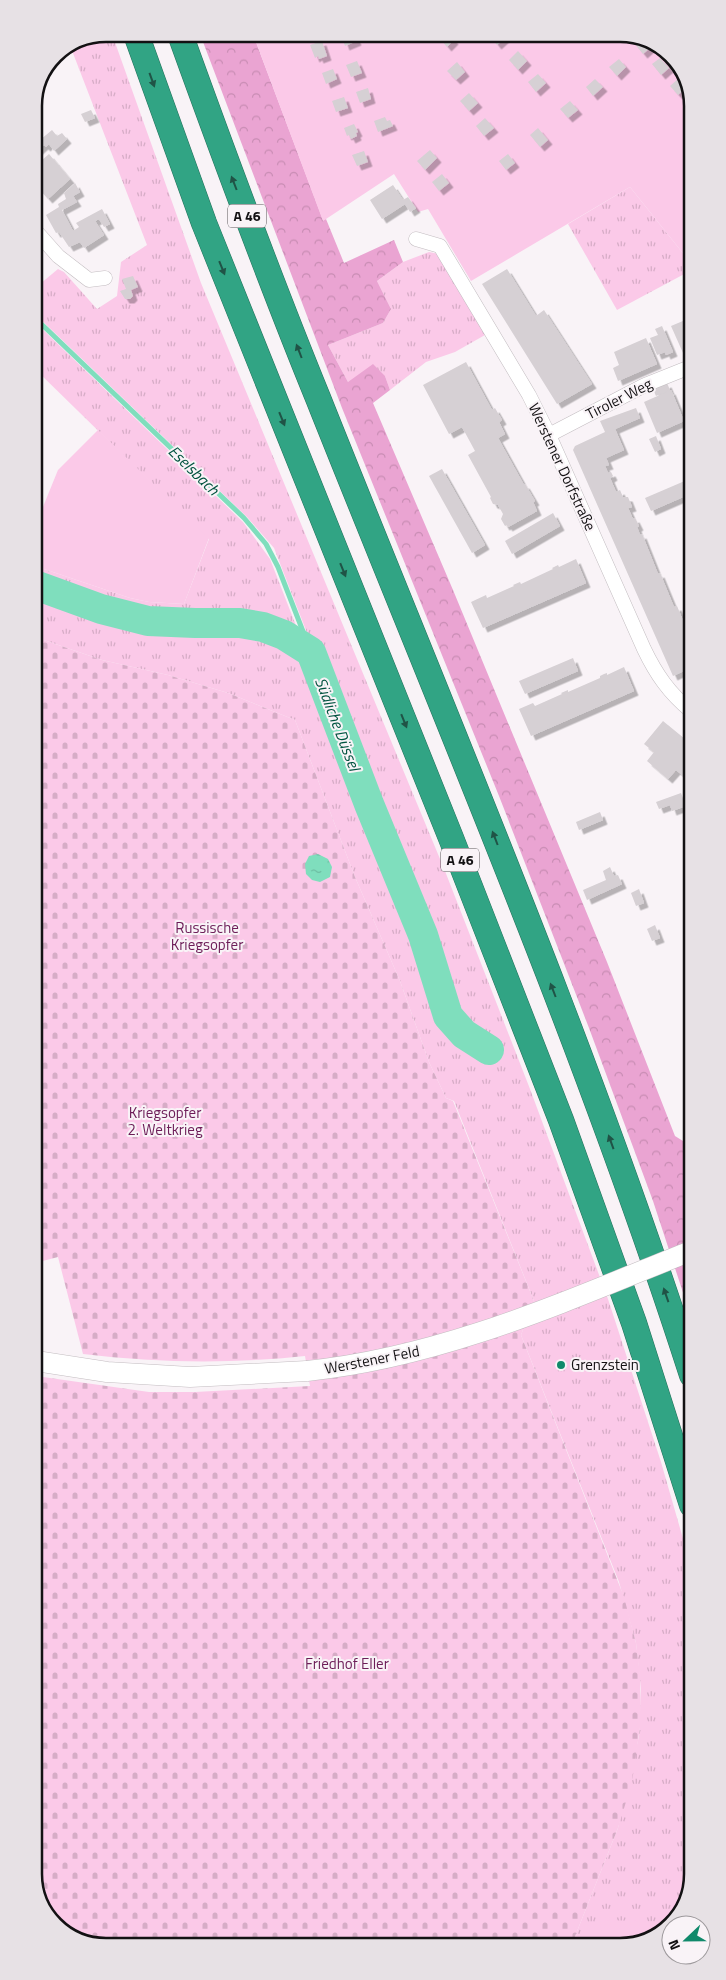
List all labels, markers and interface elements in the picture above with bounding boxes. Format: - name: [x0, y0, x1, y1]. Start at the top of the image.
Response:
- one-way arrow: [149, 72, 156, 87]
- one-way arrow: [230, 175, 238, 190]
- road number: A 46: [228, 205, 266, 228]
- one-way arrow: [218, 261, 226, 276]
- one-way arrow: [295, 343, 303, 358]
- street label: Tiroler Weg: [581, 372, 656, 425]
- street label: Werstener Dorfstraße: [523, 399, 602, 534]
- one-way arrow: [279, 412, 287, 426]
- water label: Eselsbach: [163, 439, 226, 501]
- one-way arrow: [339, 563, 347, 578]
- water label: Südliche Düssel: [309, 674, 367, 776]
- one-way arrow: [400, 713, 408, 728]
- one-way arrow: [491, 831, 499, 845]
- road number: A 46: [441, 848, 479, 872]
- park label: Russische Kriegsopfer: [171, 916, 243, 956]
- one-way arrow: [549, 982, 557, 997]
- park label: Kriegsopfer 2. Weltkrieg: [127, 1101, 203, 1141]
- one-way arrow: [607, 1134, 615, 1149]
- one-way arrow: [662, 1287, 670, 1302]
- street label: Werstener Feld: [322, 1339, 421, 1380]
- place label: Grenzstein: [571, 1353, 639, 1376]
- marker: Grenzstein: [555, 1359, 567, 1371]
- park label: Friedhof Eller: [305, 1652, 389, 1675]
- north arrow: [661, 1915, 711, 1965]
- text: N: [662, 1937, 685, 1953]

